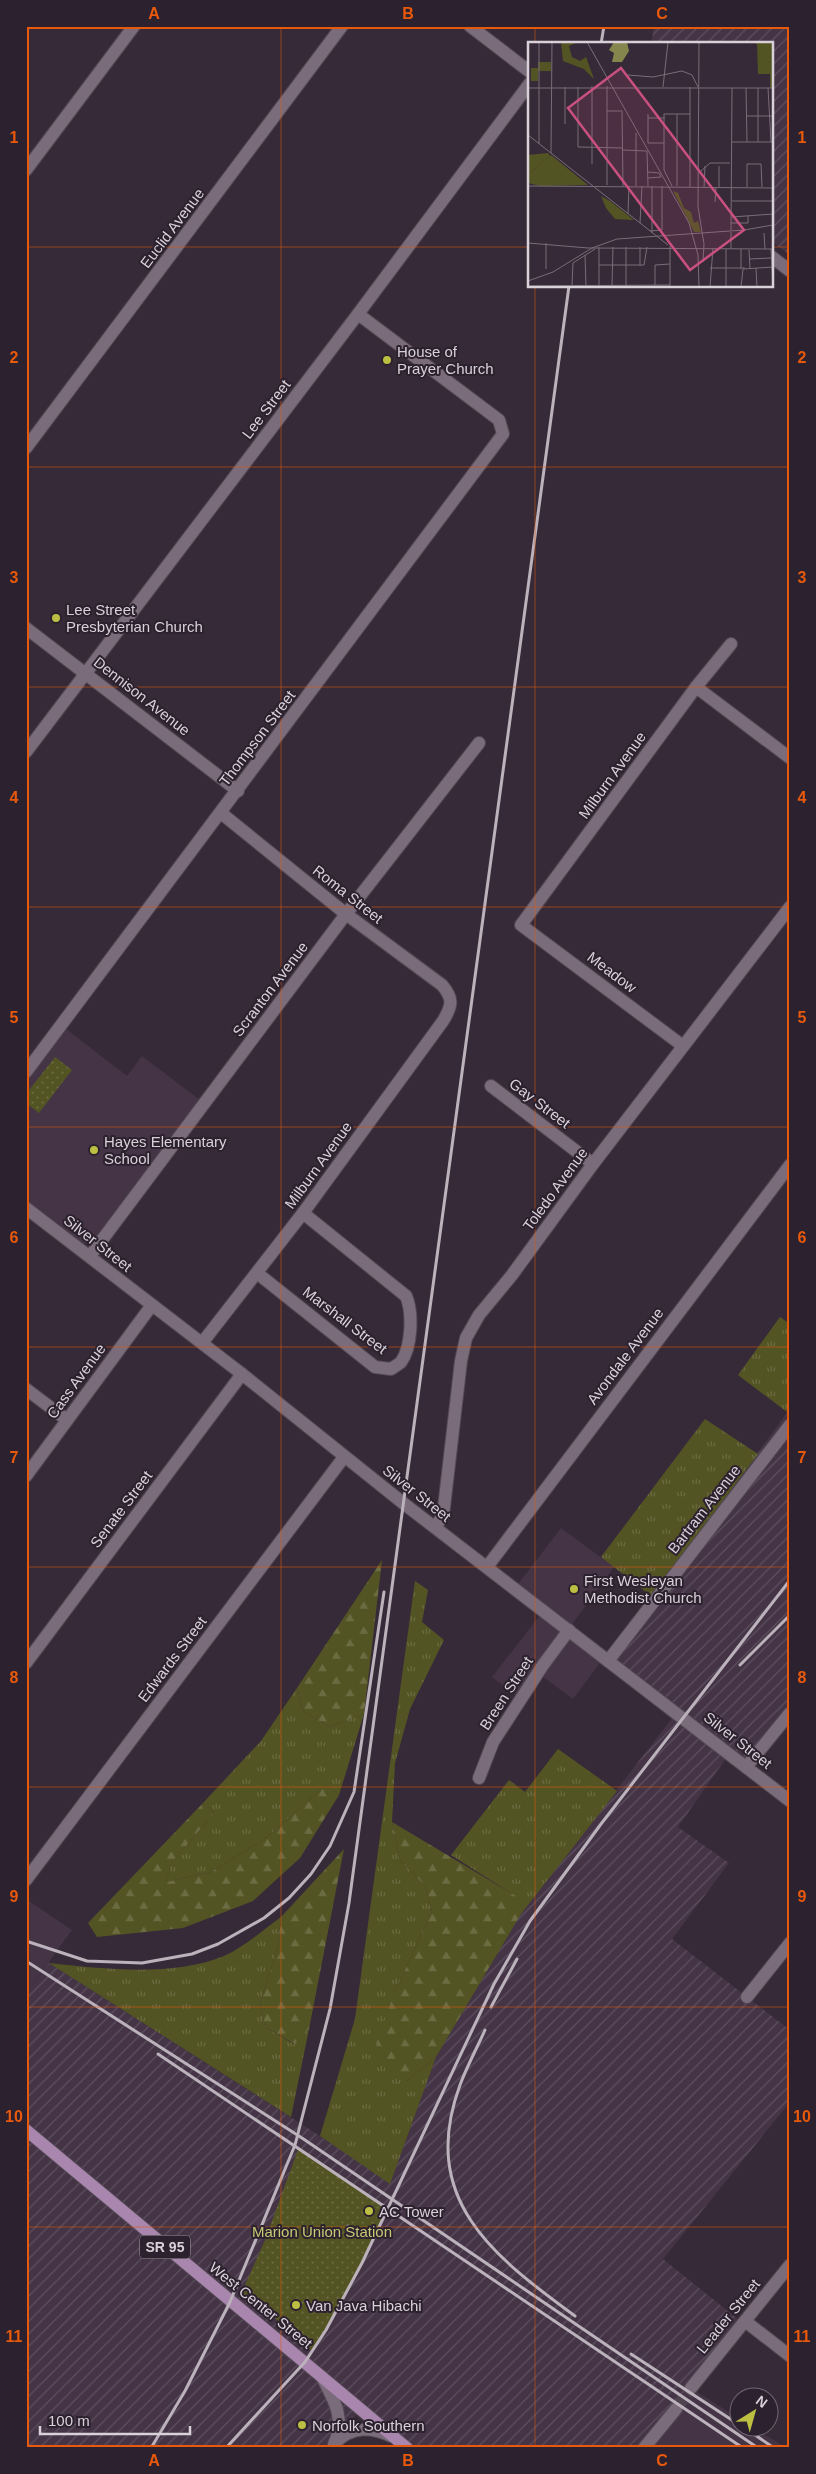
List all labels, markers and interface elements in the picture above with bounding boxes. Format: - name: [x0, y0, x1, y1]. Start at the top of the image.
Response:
- text: A: [148, 5, 160, 22]
- text: B: [402, 5, 414, 22]
- text: C: [656, 5, 668, 22]
- inset map: [528, 42, 774, 288]
- text: 1: [10, 129, 19, 146]
- text: 1: [798, 129, 807, 146]
- street label: Euclid Avenue: [137, 185, 207, 271]
- place label: House of Prayer Church: [397, 343, 494, 377]
- text: 2: [10, 349, 19, 366]
- text: 2: [798, 349, 807, 366]
- marker: House of Prayer Church: [381, 354, 393, 366]
- street label: Lee Street: [238, 376, 294, 442]
- text: 3: [10, 569, 19, 586]
- text: 3: [798, 569, 807, 586]
- place label: Lee Street Presbyterian Church: [66, 601, 203, 635]
- marker: Lee Street Presbyterian Church: [50, 612, 62, 624]
- street label: Dennison Avenue: [91, 653, 193, 739]
- street label: Thompson Street: [216, 686, 299, 789]
- street label: Milburn Avenue: [575, 728, 649, 822]
- text: 4: [10, 789, 19, 806]
- text: 4: [798, 789, 807, 806]
- street label: Roma Street: [310, 861, 387, 927]
- street label: Scranton Avenue: [229, 938, 311, 1040]
- street label: Meadow: [584, 948, 640, 996]
- text: 5: [10, 1009, 19, 1026]
- text: 5: [798, 1009, 807, 1026]
- street label: Gay Street: [506, 1075, 574, 1132]
- street label: Milburn Avenue: [281, 1118, 355, 1212]
- place label: Hayes Elementary School: [104, 1133, 227, 1167]
- marker: Hayes Elementary School: [88, 1144, 100, 1156]
- street label: Toledo Avenue: [519, 1144, 591, 1234]
- street label: Silver Street: [61, 1211, 136, 1275]
- text: 6: [10, 1229, 19, 1246]
- text: 6: [798, 1229, 807, 1246]
- street label: Marshall Street: [300, 1283, 391, 1358]
- street label: Avondale Avenue: [583, 1304, 667, 1408]
- street label: Cass Avenue: [43, 1340, 109, 1422]
- text: 7: [10, 1449, 19, 1466]
- text: 7: [798, 1449, 807, 1466]
- street label: Silver Street: [380, 1461, 455, 1525]
- street label: Bartram Avenue: [664, 1461, 744, 1557]
- street label: Senate Street: [87, 1467, 156, 1551]
- place label: First Wesleyan Methodist Church: [584, 1572, 702, 1606]
- marker: First Wesleyan Methodist Church: [568, 1583, 580, 1595]
- street label: Edwards Street: [134, 1612, 210, 1705]
- street label: Breen Street: [476, 1652, 537, 1733]
- text: 8: [10, 1669, 19, 1686]
- text: 8: [798, 1669, 807, 1686]
- street label: Silver Street: [701, 1708, 776, 1772]
- text: 9: [10, 1888, 19, 1905]
- text: 9: [798, 1888, 807, 1905]
- text: 10: [5, 2108, 23, 2125]
- text: 10: [793, 2108, 811, 2125]
- place label: AC Tower: [379, 2203, 444, 2220]
- marker: AC Tower: [363, 2205, 375, 2217]
- park label: Marion Union Station: [252, 2223, 392, 2240]
- road number: SR 95: [140, 2236, 190, 2258]
- street label: West Center Street: [206, 2258, 316, 2352]
- street label: Leader Street: [693, 2275, 764, 2357]
- place label: Van Java Hibachi: [306, 2297, 422, 2314]
- marker: Van Java Hibachi: [290, 2299, 302, 2311]
- text: 11: [6, 2328, 23, 2345]
- text: 11: [794, 2328, 811, 2345]
- north arrow: [728, 2386, 778, 2436]
- text: N: [753, 2392, 771, 2411]
- scale bar: [40, 2404, 190, 2436]
- text: 100 m: [48, 2412, 90, 2429]
- place label: Norfolk Southern: [312, 2417, 425, 2434]
- marker: Norfolk Southern: [296, 2419, 308, 2431]
- text: A: [148, 2452, 160, 2469]
- text: B: [402, 2452, 414, 2469]
- text: C: [656, 2452, 668, 2469]

